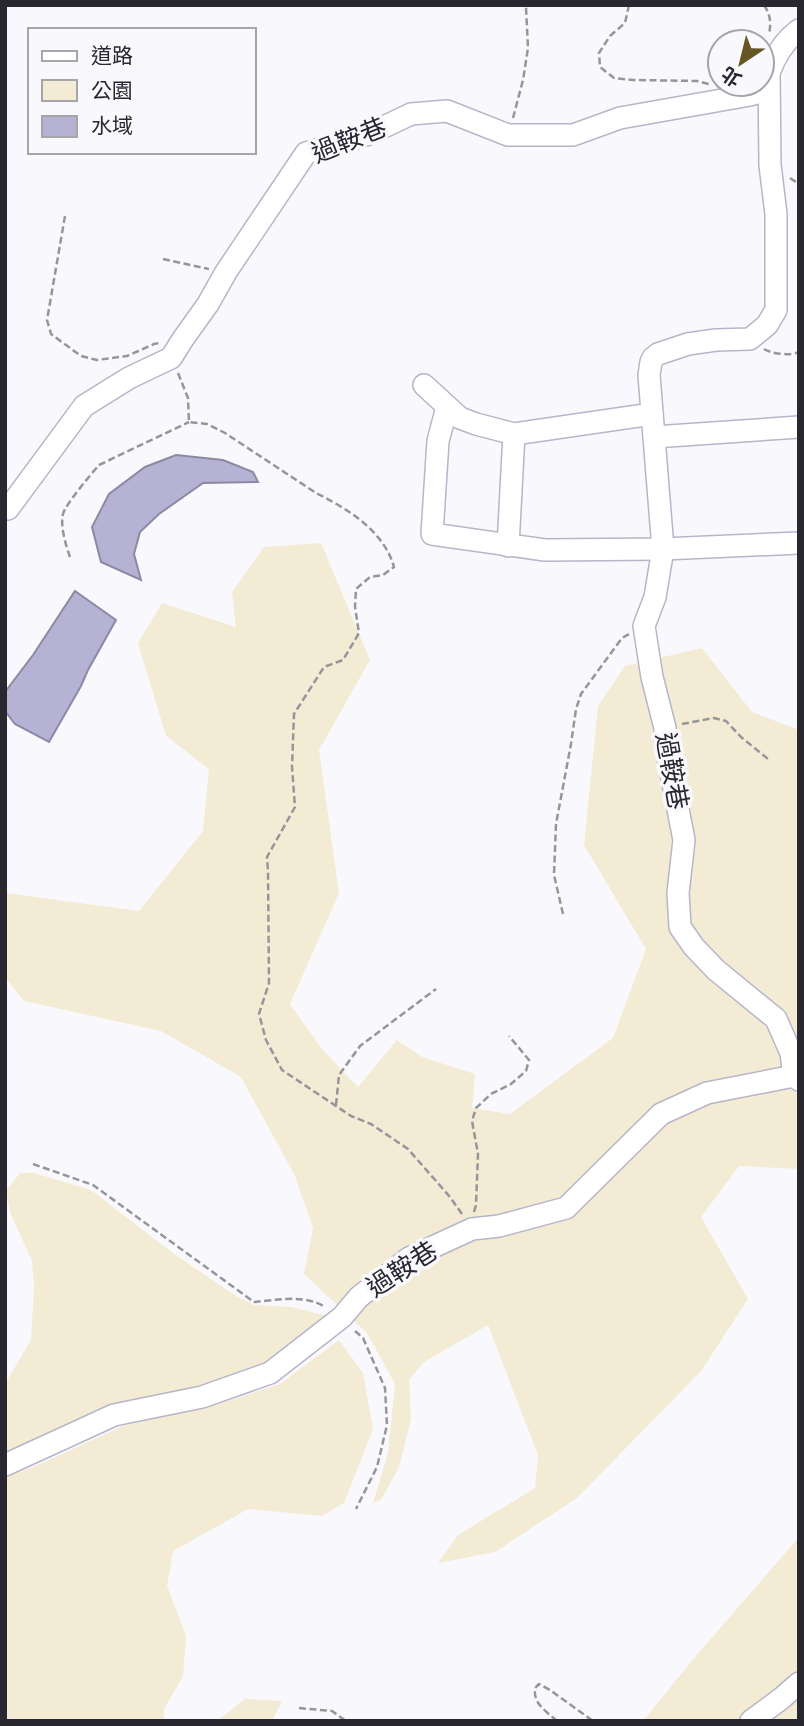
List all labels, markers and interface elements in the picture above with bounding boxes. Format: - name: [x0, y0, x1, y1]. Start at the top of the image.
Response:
- legend: [28, 28, 256, 154]
- north arrow: [706, 28, 776, 98]
- text: 道路: [91, 41, 133, 71]
- text: 北: [716, 60, 747, 93]
- text: 公園: [91, 76, 133, 106]
- street label: 過鞍巷: [306, 108, 392, 172]
- text: 水域: [91, 111, 133, 141]
- street label: 過鞍巷: [647, 729, 697, 813]
- street label: 過鞍巷: [359, 1232, 445, 1306]

